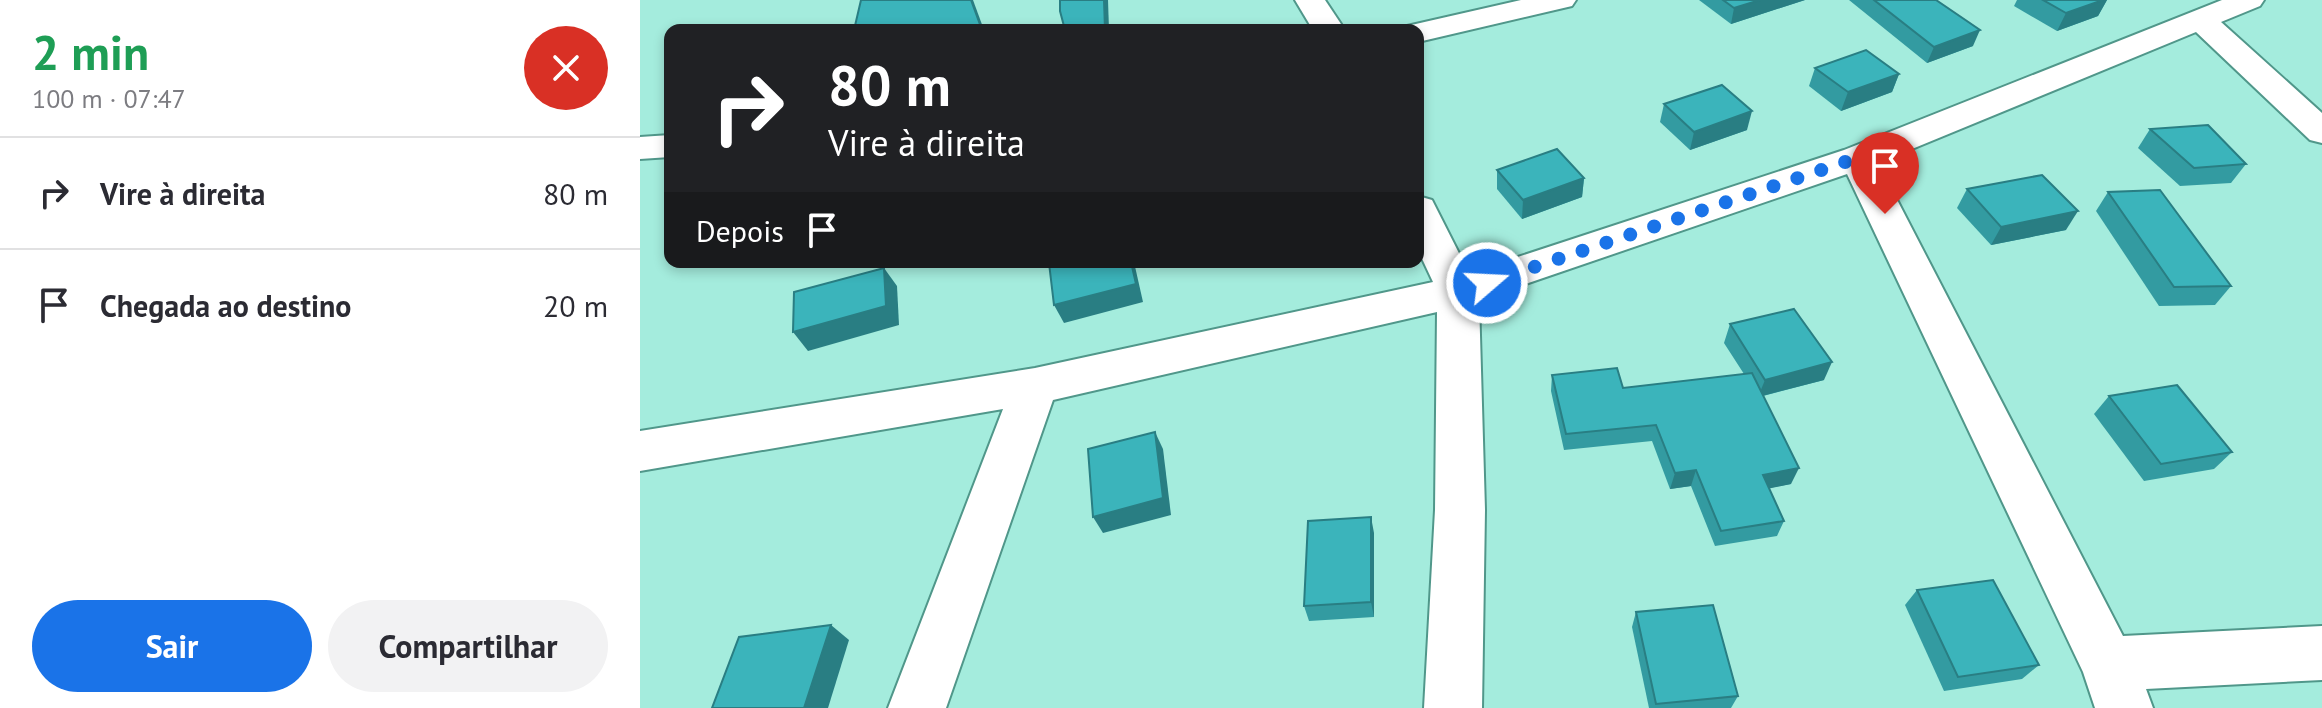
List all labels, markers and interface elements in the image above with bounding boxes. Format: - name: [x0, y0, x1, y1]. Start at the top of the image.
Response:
- text: 2 min: [32, 21, 149, 83]
- button: close: [524, 26, 608, 110]
- text: 80 m: [828, 49, 951, 121]
- icon: right: [696, 56, 800, 160]
- text: 100 m · 07:47: [32, 82, 186, 115]
- text: Vire à direita: [828, 119, 1025, 166]
- pin: [1851, 132, 1919, 214]
- icon: arrive: [1863, 144, 1907, 188]
- icon: right: [32, 171, 76, 215]
- text: Vire à direita: [100, 174, 265, 213]
- text: 80 m: [543, 174, 608, 213]
- icon: arrive: [800, 208, 844, 252]
- text: Depois: [696, 211, 784, 250]
- position arrow: [1445, 241, 1529, 325]
- icon: arrive: [32, 283, 76, 327]
- text: Chegada ao destino: [100, 286, 351, 325]
- text: 20 m: [543, 286, 608, 325]
- button: Sair: [32, 600, 312, 692]
- button: Compartilhar: [328, 600, 608, 692]

